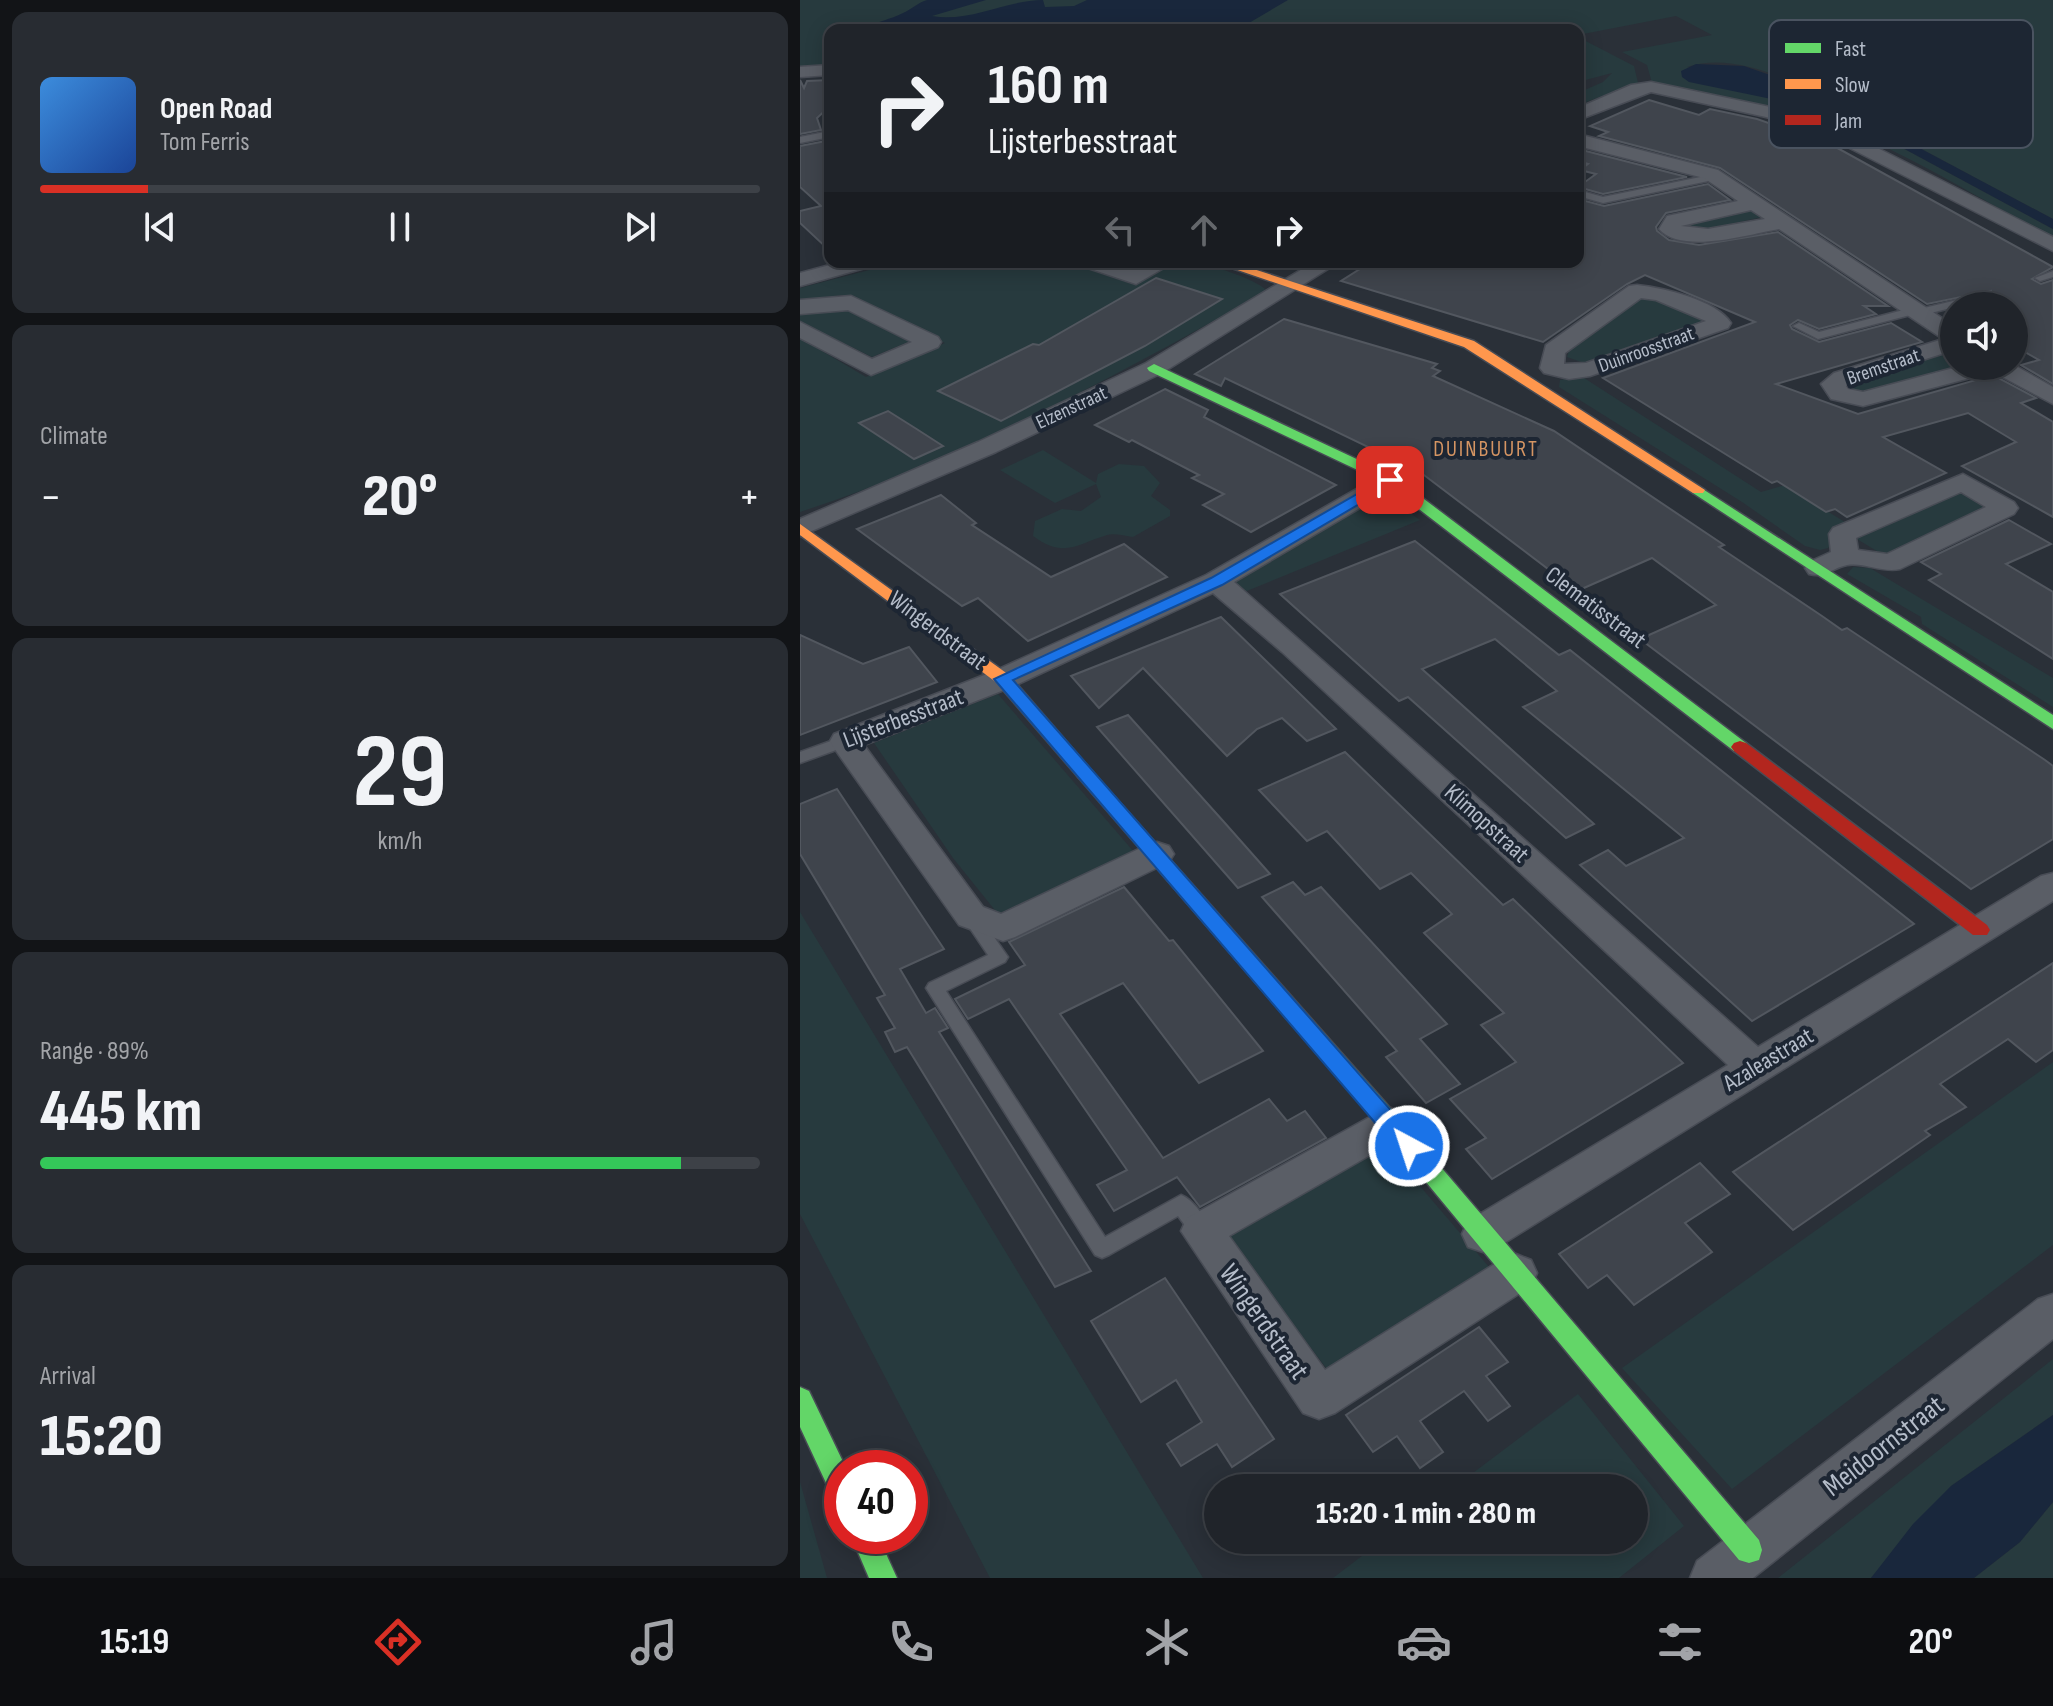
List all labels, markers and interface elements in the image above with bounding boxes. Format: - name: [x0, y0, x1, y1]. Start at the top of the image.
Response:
- legend: [1769, 20, 2033, 148]
- text: Fast: [1835, 36, 1866, 63]
- text: 160 m: [988, 53, 1109, 120]
- icon: right: [856, 56, 960, 160]
- text: Slow: [1835, 72, 1870, 99]
- text: Open Road: [160, 91, 272, 127]
- text: Jam: [1834, 108, 1862, 135]
- text: Lijsterbesstraat: [988, 121, 1177, 164]
- text: Tom Ferris: [160, 127, 250, 158]
- icon: previous: [138, 205, 182, 249]
- icon: pause: [378, 205, 422, 249]
- icon: next: [618, 205, 662, 249]
- icon: left: [1098, 208, 1142, 252]
- icon: ahead: [1182, 208, 1226, 252]
- icon: right: [1266, 208, 1310, 252]
- map controls: [1940, 292, 2028, 380]
- button: sound: [1940, 292, 2028, 380]
- street label: Duinroosstraat: [1595, 322, 1697, 378]
- street label: Bremstraat: [1844, 343, 1923, 391]
- street label: Elzenstraat: [1032, 381, 1111, 435]
- text: Climate: [40, 421, 108, 452]
- district label: DUINBUURT: [1433, 436, 1539, 463]
- pin: [1356, 446, 1424, 514]
- icon: arrive: [1368, 458, 1412, 502]
- text: 20°: [362, 461, 438, 533]
- text: −: [40, 471, 62, 524]
- text: +: [738, 471, 760, 524]
- street label: Clematisstraat: [1540, 560, 1652, 655]
- street label: Wingerdstraat: [883, 584, 992, 676]
- street label: Lijsterbesstraat: [839, 682, 967, 755]
- text: 29: [353, 711, 447, 836]
- street label: Klimopstraat: [1438, 778, 1535, 869]
- text: km/h: [378, 826, 422, 857]
- street label: Azaleastraat: [1717, 1021, 1819, 1098]
- text: Range · 89%: [40, 1036, 149, 1067]
- text: 445 km: [40, 1076, 202, 1148]
- position arrow: [1367, 1104, 1451, 1188]
- street label: Wingerdstraat: [1212, 1258, 1316, 1386]
- text: Arrival: [40, 1361, 96, 1392]
- street label: Meidoornstraat: [1817, 1389, 1951, 1504]
- text: 15:20: [40, 1401, 163, 1473]
- speed limit sign: 40: [824, 1450, 928, 1554]
- text: 15:20 · 1 min · 280 m: [1316, 1496, 1536, 1532]
- icon: directions: [370, 1614, 426, 1670]
- icon: music: [626, 1614, 682, 1670]
- icon: phone: [883, 1614, 939, 1670]
- icon: climate: [1139, 1614, 1195, 1670]
- icon: car: [1396, 1614, 1452, 1670]
- icon: filters: [1652, 1614, 1708, 1670]
- text: 15:19: [100, 1621, 169, 1664]
- text: 20°: [1908, 1621, 1953, 1664]

